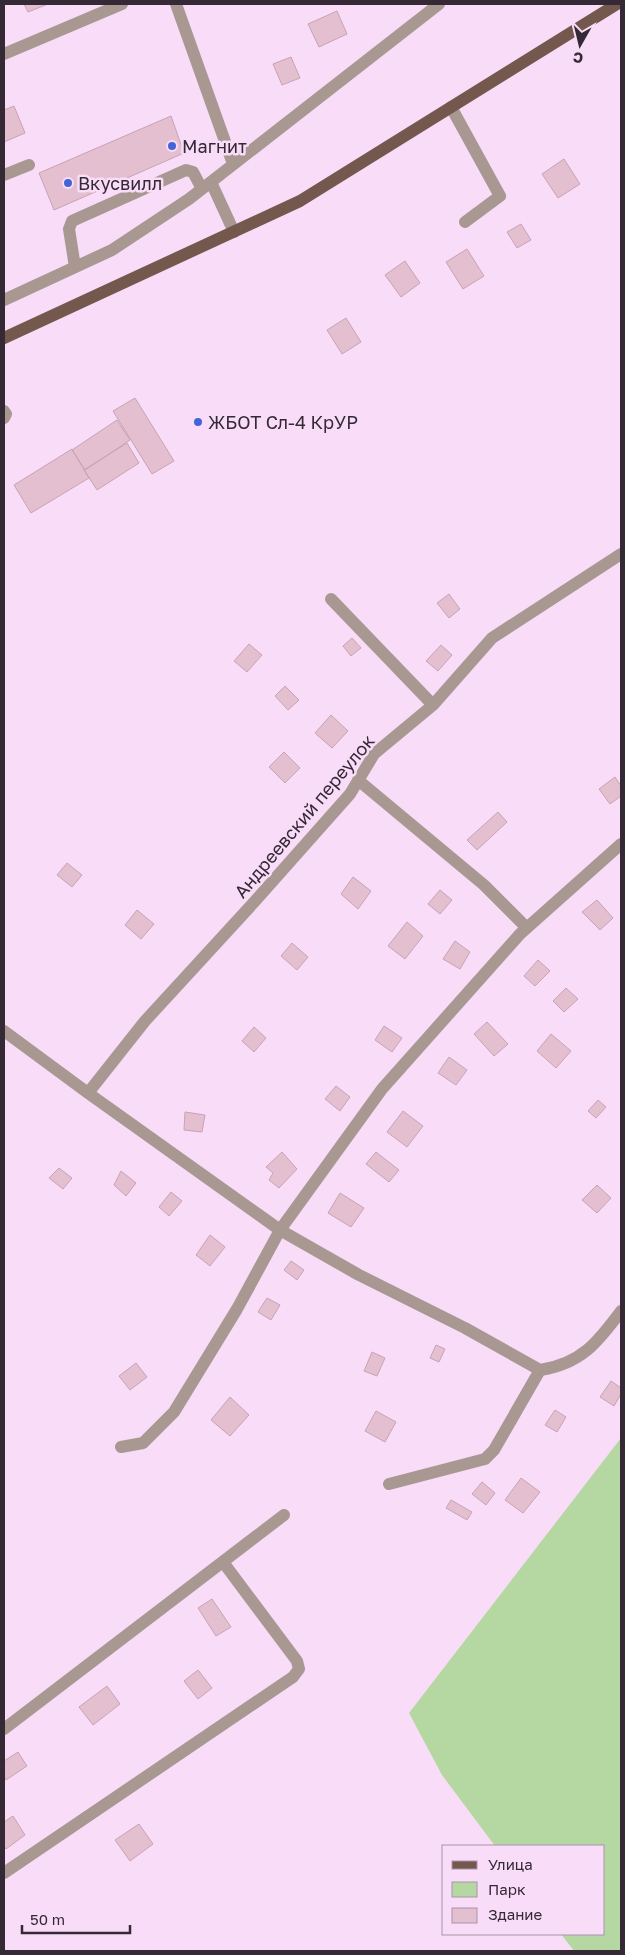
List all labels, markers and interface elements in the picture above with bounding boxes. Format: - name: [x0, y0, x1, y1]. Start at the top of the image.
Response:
- north arrow: [555, 20, 605, 70]
- text: С: [572, 49, 584, 67]
- place label: Магнит: [182, 135, 247, 157]
- marker: Магнит: [166, 140, 178, 152]
- place label: Вкусвилл: [78, 172, 162, 194]
- marker: Вкусвилл: [62, 177, 74, 189]
- place label: ЖБОТ Сл-4 КрУР: [208, 411, 358, 433]
- marker: ЖБОТ Сл-4 КрУР: [192, 416, 204, 428]
- street label: Андреевский переулок: [229, 730, 379, 902]
- legend: [442, 1845, 605, 1935]
- text: Улица: [488, 1855, 533, 1873]
- text: Парк: [488, 1880, 526, 1898]
- scale bar: [22, 1902, 130, 1934]
- text: Здание: [488, 1905, 542, 1923]
- text: 50 m: [30, 1910, 65, 1928]

